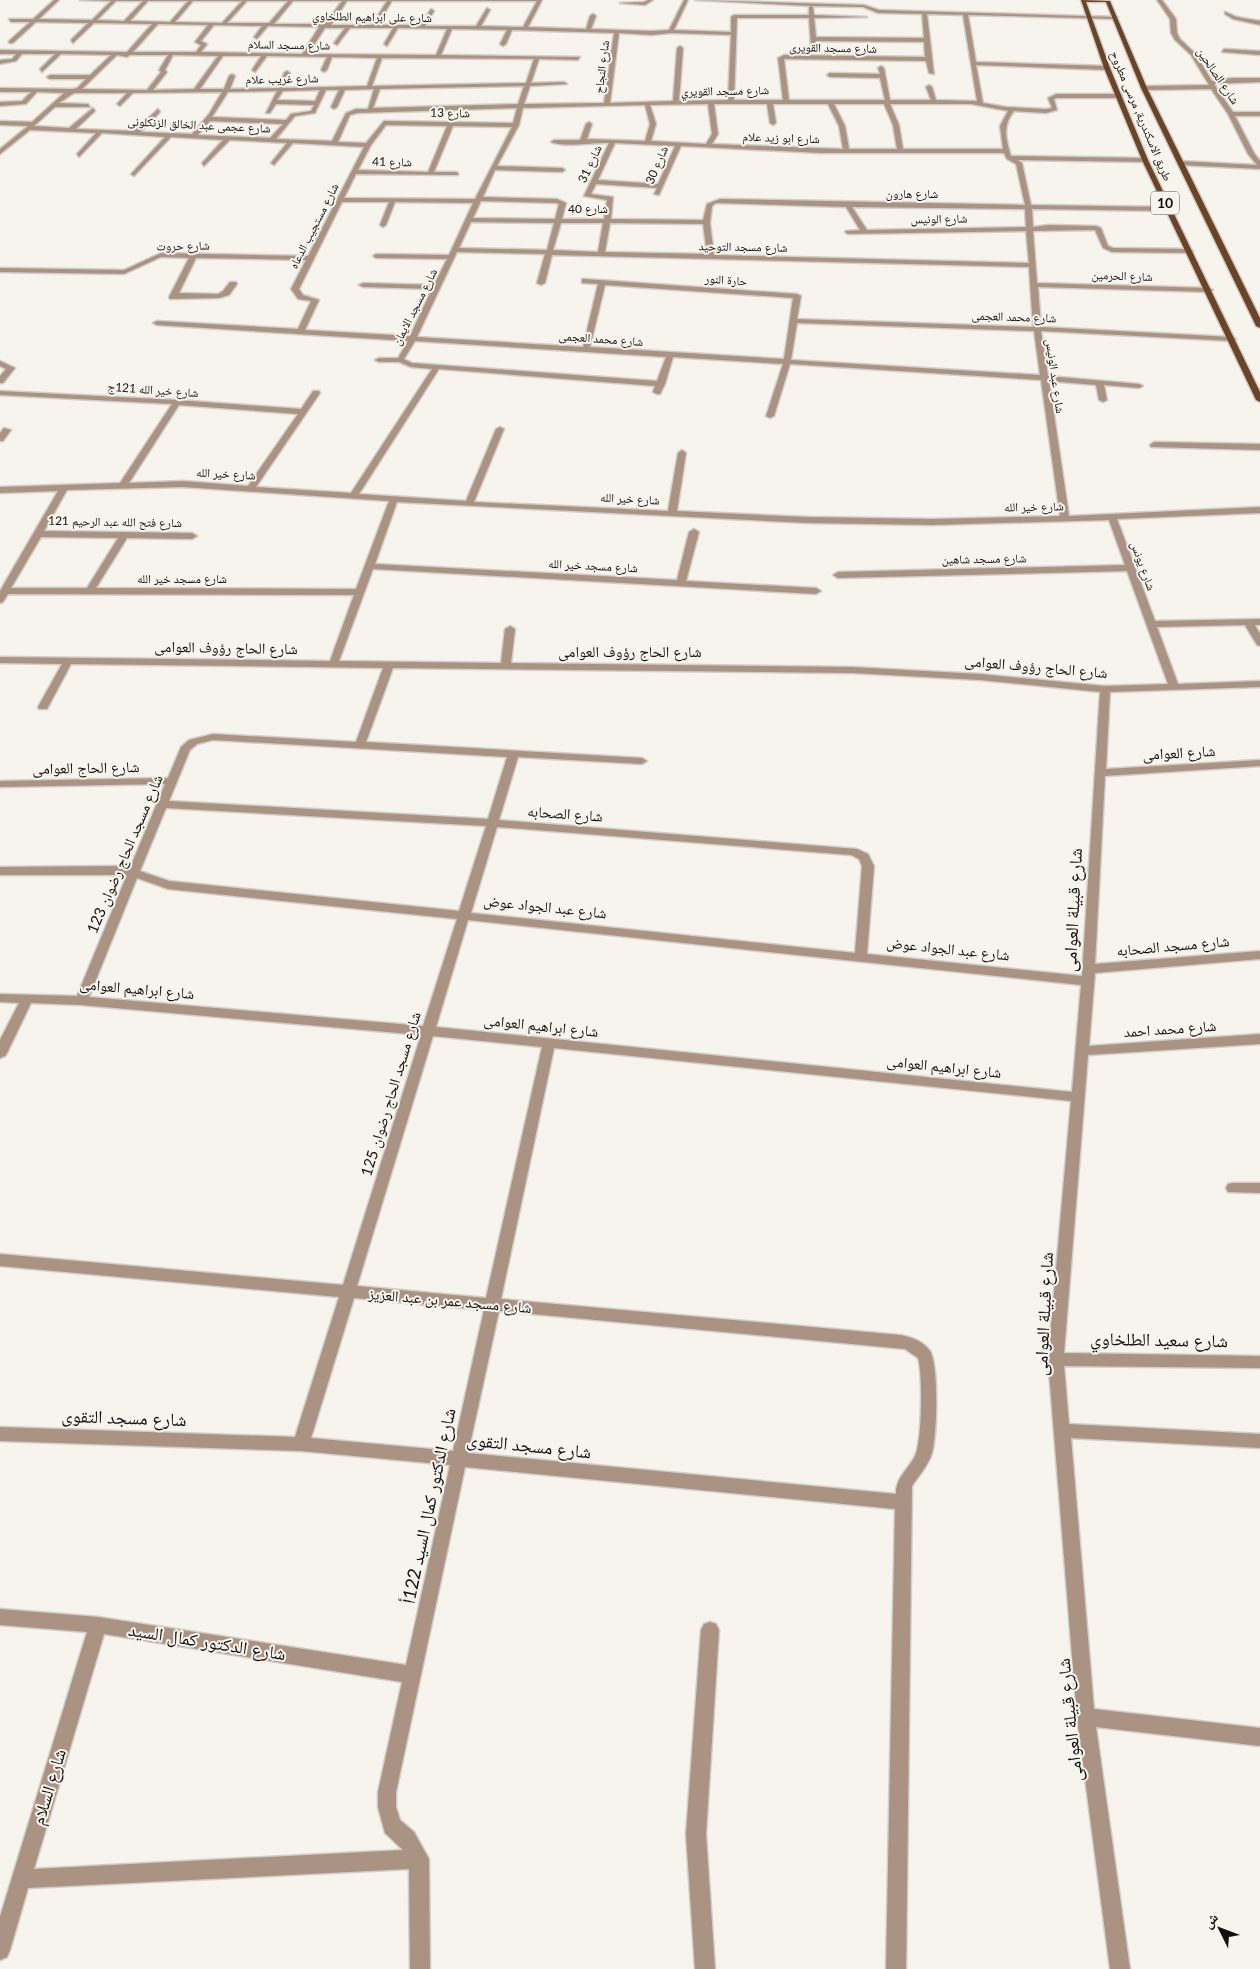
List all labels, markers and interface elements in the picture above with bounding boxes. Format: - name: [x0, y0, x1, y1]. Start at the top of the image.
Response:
- street label: شارع على ابراهيم الطلخاوي: [312, 8, 432, 28]
- street label: شارع مسجد السلام: [248, 36, 331, 54]
- street label: شارع النجاح: [591, 39, 613, 95]
- street label: شارع مسجد القويرى: [789, 39, 877, 57]
- street label: شارع الصالحين: [1193, 44, 1243, 108]
- street label: طريق الاسكندرية, مرسى مطروح: [1107, 48, 1176, 183]
- street label: شارع غريب علام: [245, 70, 319, 88]
- street label: شارع مسجد القويري: [681, 82, 769, 102]
- street label: شارع 13: [430, 105, 470, 121]
- street label: شارع عجمى عبد الخالق الزنكلونى: [127, 113, 271, 137]
- street label: شارع ابو زيد علام: [742, 129, 820, 147]
- street label: شارع 31: [574, 142, 606, 185]
- street label: شارع 30: [642, 143, 672, 186]
- street label: شارع 41: [372, 154, 412, 170]
- street label: شارع مستجيب الدعاه: [286, 180, 342, 271]
- street label: شارع هارون: [886, 186, 938, 202]
- road number: 10: [1151, 192, 1179, 214]
- street label: شارع 40: [568, 201, 608, 217]
- street label: شارع الونيس: [910, 211, 968, 227]
- street label: شارع حروت: [156, 238, 210, 254]
- street label: شارع مسجد التوحيد: [698, 238, 788, 256]
- street label: شارع مسجد الايمان: [389, 266, 441, 348]
- street label: شارع الحرمين: [1091, 267, 1153, 285]
- street label: حارة النور: [703, 270, 748, 288]
- street label: شارع محمد العجمى: [971, 308, 1057, 326]
- street label: شارع محمد العجمى: [558, 328, 644, 350]
- street label: شارع عبد الونيس: [1042, 338, 1068, 414]
- street label: شارع خير الله 121ج: [107, 379, 199, 401]
- street label: شارع خير الله: [196, 464, 256, 484]
- street label: شارع خير الله: [600, 489, 660, 509]
- street label: شارع خير الله: [1004, 498, 1064, 516]
- street label: شارع فتح الله عبد الرحيم 121: [48, 513, 182, 531]
- street label: شارع يونس: [1127, 539, 1159, 593]
- street label: شارع مسجد شاهين: [942, 550, 1026, 568]
- street label: شارع مسجد خير الله: [548, 556, 638, 576]
- street label: شارع مسجد خير الله: [137, 571, 227, 587]
- street label: شارع الحاج رؤوف العوامى: [154, 637, 298, 659]
- street label: شارع الحاج رؤوف العوامى: [558, 642, 702, 662]
- street label: شارع الحاج رؤوف العوامى: [964, 651, 1108, 683]
- street label: شارع العوامى: [1142, 741, 1216, 765]
- street label: شارع الحاج العوامى: [32, 757, 140, 779]
- street label: شارع مسجد الحاج رضوان 123: [82, 771, 168, 937]
- street label: شارع الصحابه: [527, 801, 603, 827]
- street label: شارع قبيلة العوامى: [1058, 847, 1087, 973]
- street label: شارع عبد الجواد عوض: [482, 891, 608, 923]
- street label: شارع مسجد الصحابه: [1116, 931, 1230, 961]
- street label: شارع عبد الجواد عوض: [885, 933, 1011, 965]
- street label: شارع ابراهيم العوامى: [79, 974, 195, 1004]
- street label: شارع مسجد الحاج رضوان 125: [356, 1009, 426, 1179]
- street label: شارع ابراهيم العوامى: [483, 1010, 599, 1042]
- street label: شارع محمد احمد: [1123, 1016, 1217, 1042]
- street label: شارع ابراهيم العوامى: [886, 1051, 1002, 1083]
- street label: شارع قبيلة العوامى: [1029, 1251, 1058, 1377]
- street label: شارع مسجد عمر بن عبد العزيز: [367, 1284, 532, 1318]
- street label: شارع سعيد الطلخاوي: [1090, 1327, 1228, 1356]
- street label: شارع مسجد التقوى: [61, 1404, 187, 1431]
- street label: شارع الدكتور كمال السيد 122أ: [396, 1406, 460, 1606]
- street label: شارع مسجد التقوى: [466, 1428, 593, 1463]
- street label: شارع الدكتور كمال السيد: [127, 1618, 288, 1665]
- street label: شارع قبيلة العوامى: [1052, 1657, 1087, 1783]
- street label: شارع السلام: [26, 1746, 72, 1828]
- north arrow: [1195, 1904, 1245, 1954]
- text: ش: [1199, 1909, 1222, 1932]

